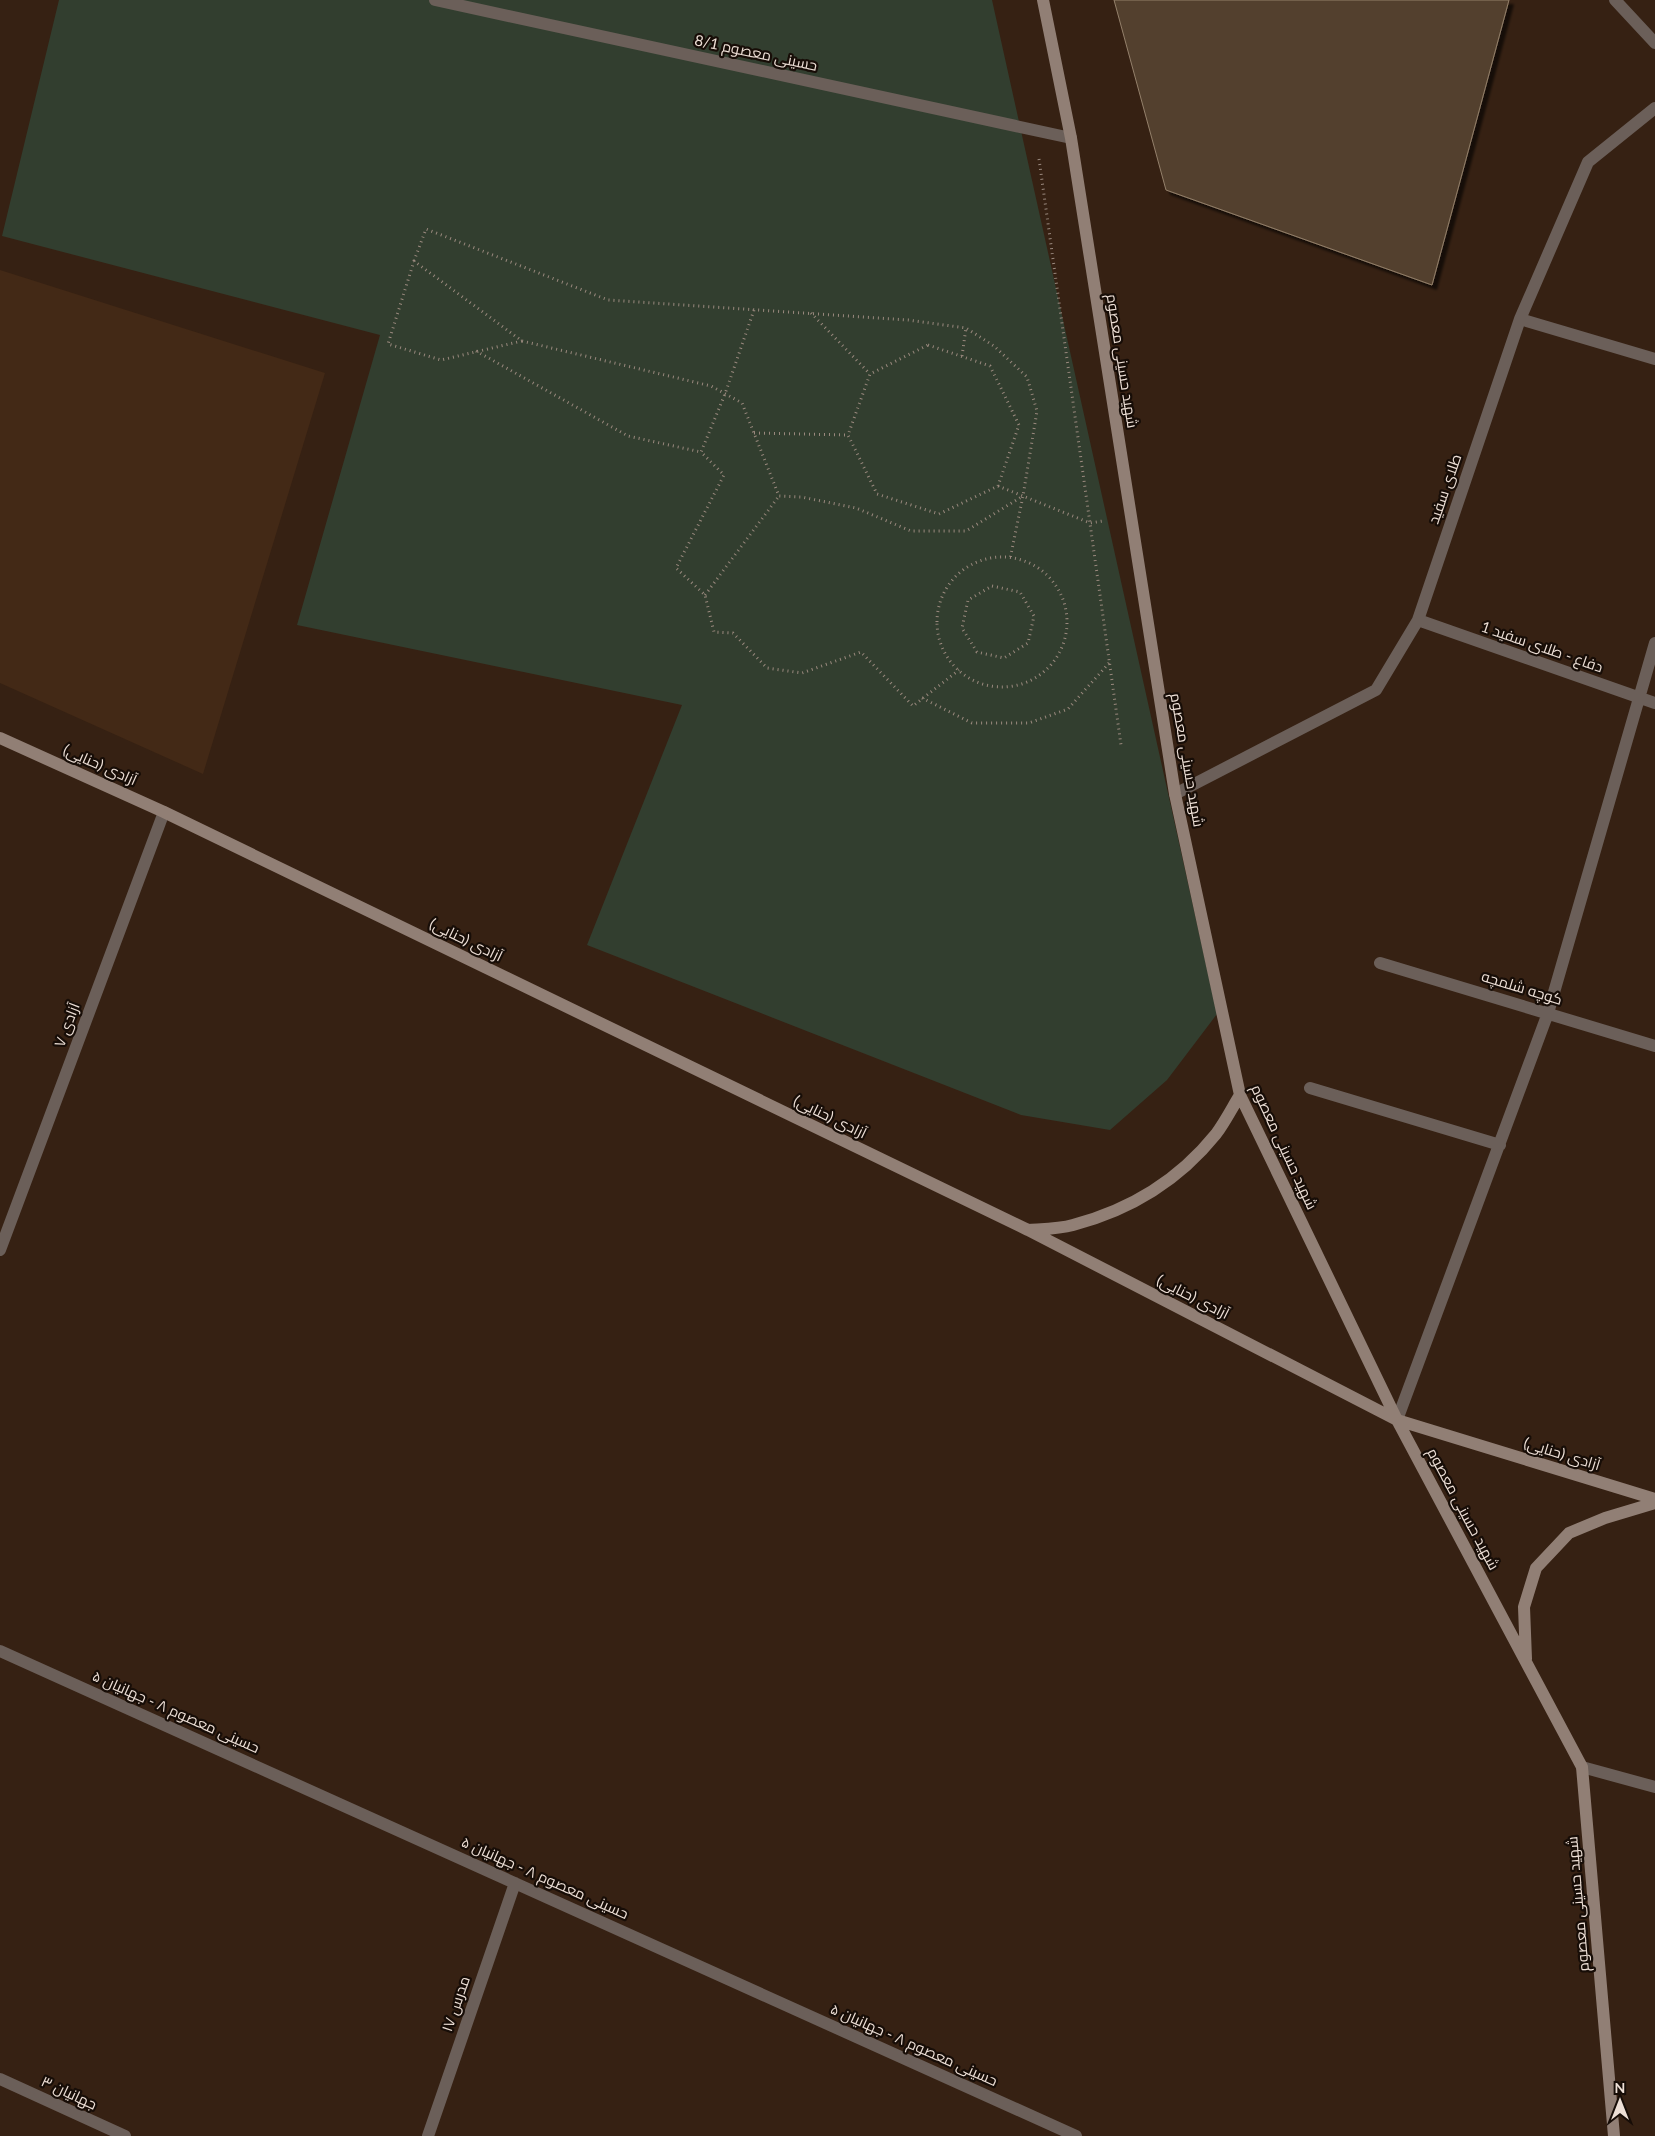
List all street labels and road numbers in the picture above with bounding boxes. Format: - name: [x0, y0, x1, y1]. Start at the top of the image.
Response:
- street label: حسینی معصوم 8/1: [693, 30, 819, 76]
- street label: شهید حسینی معصوم: [1102, 292, 1142, 430]
- street label: طلای سفید: [1424, 451, 1466, 527]
- street label: دفاع - طلای سفید 1: [1478, 617, 1606, 678]
- street label: شهید حسینی معصوم: [1165, 691, 1209, 829]
- street label: آزادی (حنایی): [60, 740, 140, 790]
- street label: آزادی (حنایی): [426, 914, 506, 966]
- street label: کوچه شلمچه: [1479, 966, 1565, 1010]
- street label: آزادی ۷: [49, 1000, 85, 1050]
- street label: شهید حسینی معصوم: [1246, 1081, 1322, 1213]
- street label: آزادی (حنایی): [790, 1091, 870, 1143]
- street label: آزادی (حنایی): [1153, 1270, 1233, 1324]
- street label: آزادی (حنایی): [1521, 1433, 1603, 1475]
- street label: شهید حسینی معصوم: [1422, 1444, 1504, 1574]
- street label: حسینی معصوم ۸ - جهانیان ۵: [89, 1666, 263, 1758]
- street label: حسینی معصوم ۸ - جهانیان ۵: [458, 1832, 632, 1924]
- street label: شهید حسینی معصوم: [1562, 1836, 1594, 1972]
- street label: مدرس ۱۷: [437, 1974, 475, 2034]
- street label: حسینی معصوم ۸ - جهانیان ۵: [827, 1999, 1001, 2091]
- street label: جهانیان ۳: [38, 2071, 100, 2115]

